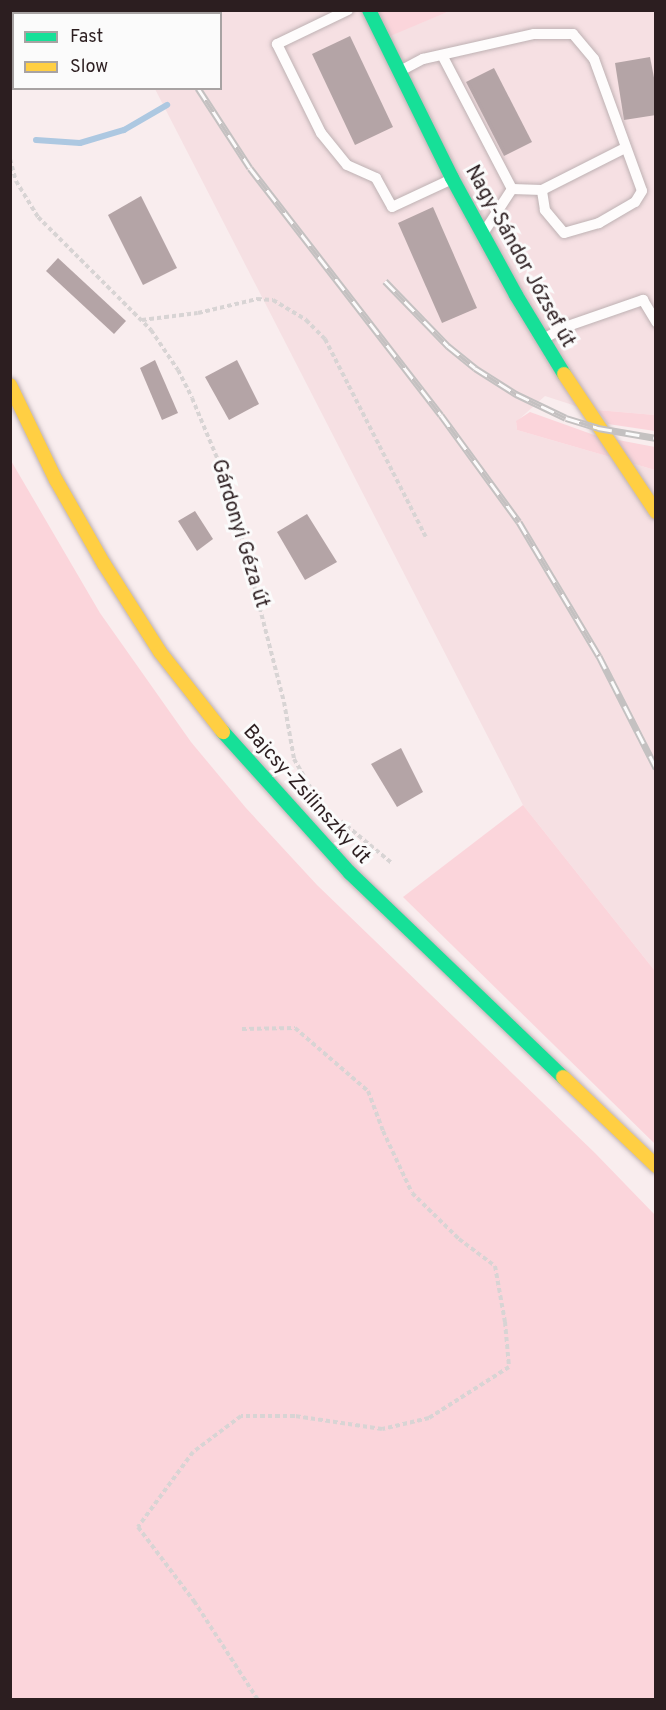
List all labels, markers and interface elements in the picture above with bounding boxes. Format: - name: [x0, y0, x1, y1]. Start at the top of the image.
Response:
- legend: [12, 12, 222, 90]
- text: Fast: [70, 26, 103, 49]
- text: Slow: [70, 56, 108, 79]
- street label: Nagy-Sándor József út: [459, 162, 579, 352]
- street label: Gárdonyi Géza út: [205, 457, 273, 611]
- street label: Bajcsy-Zsilinszky út: [237, 720, 375, 870]

